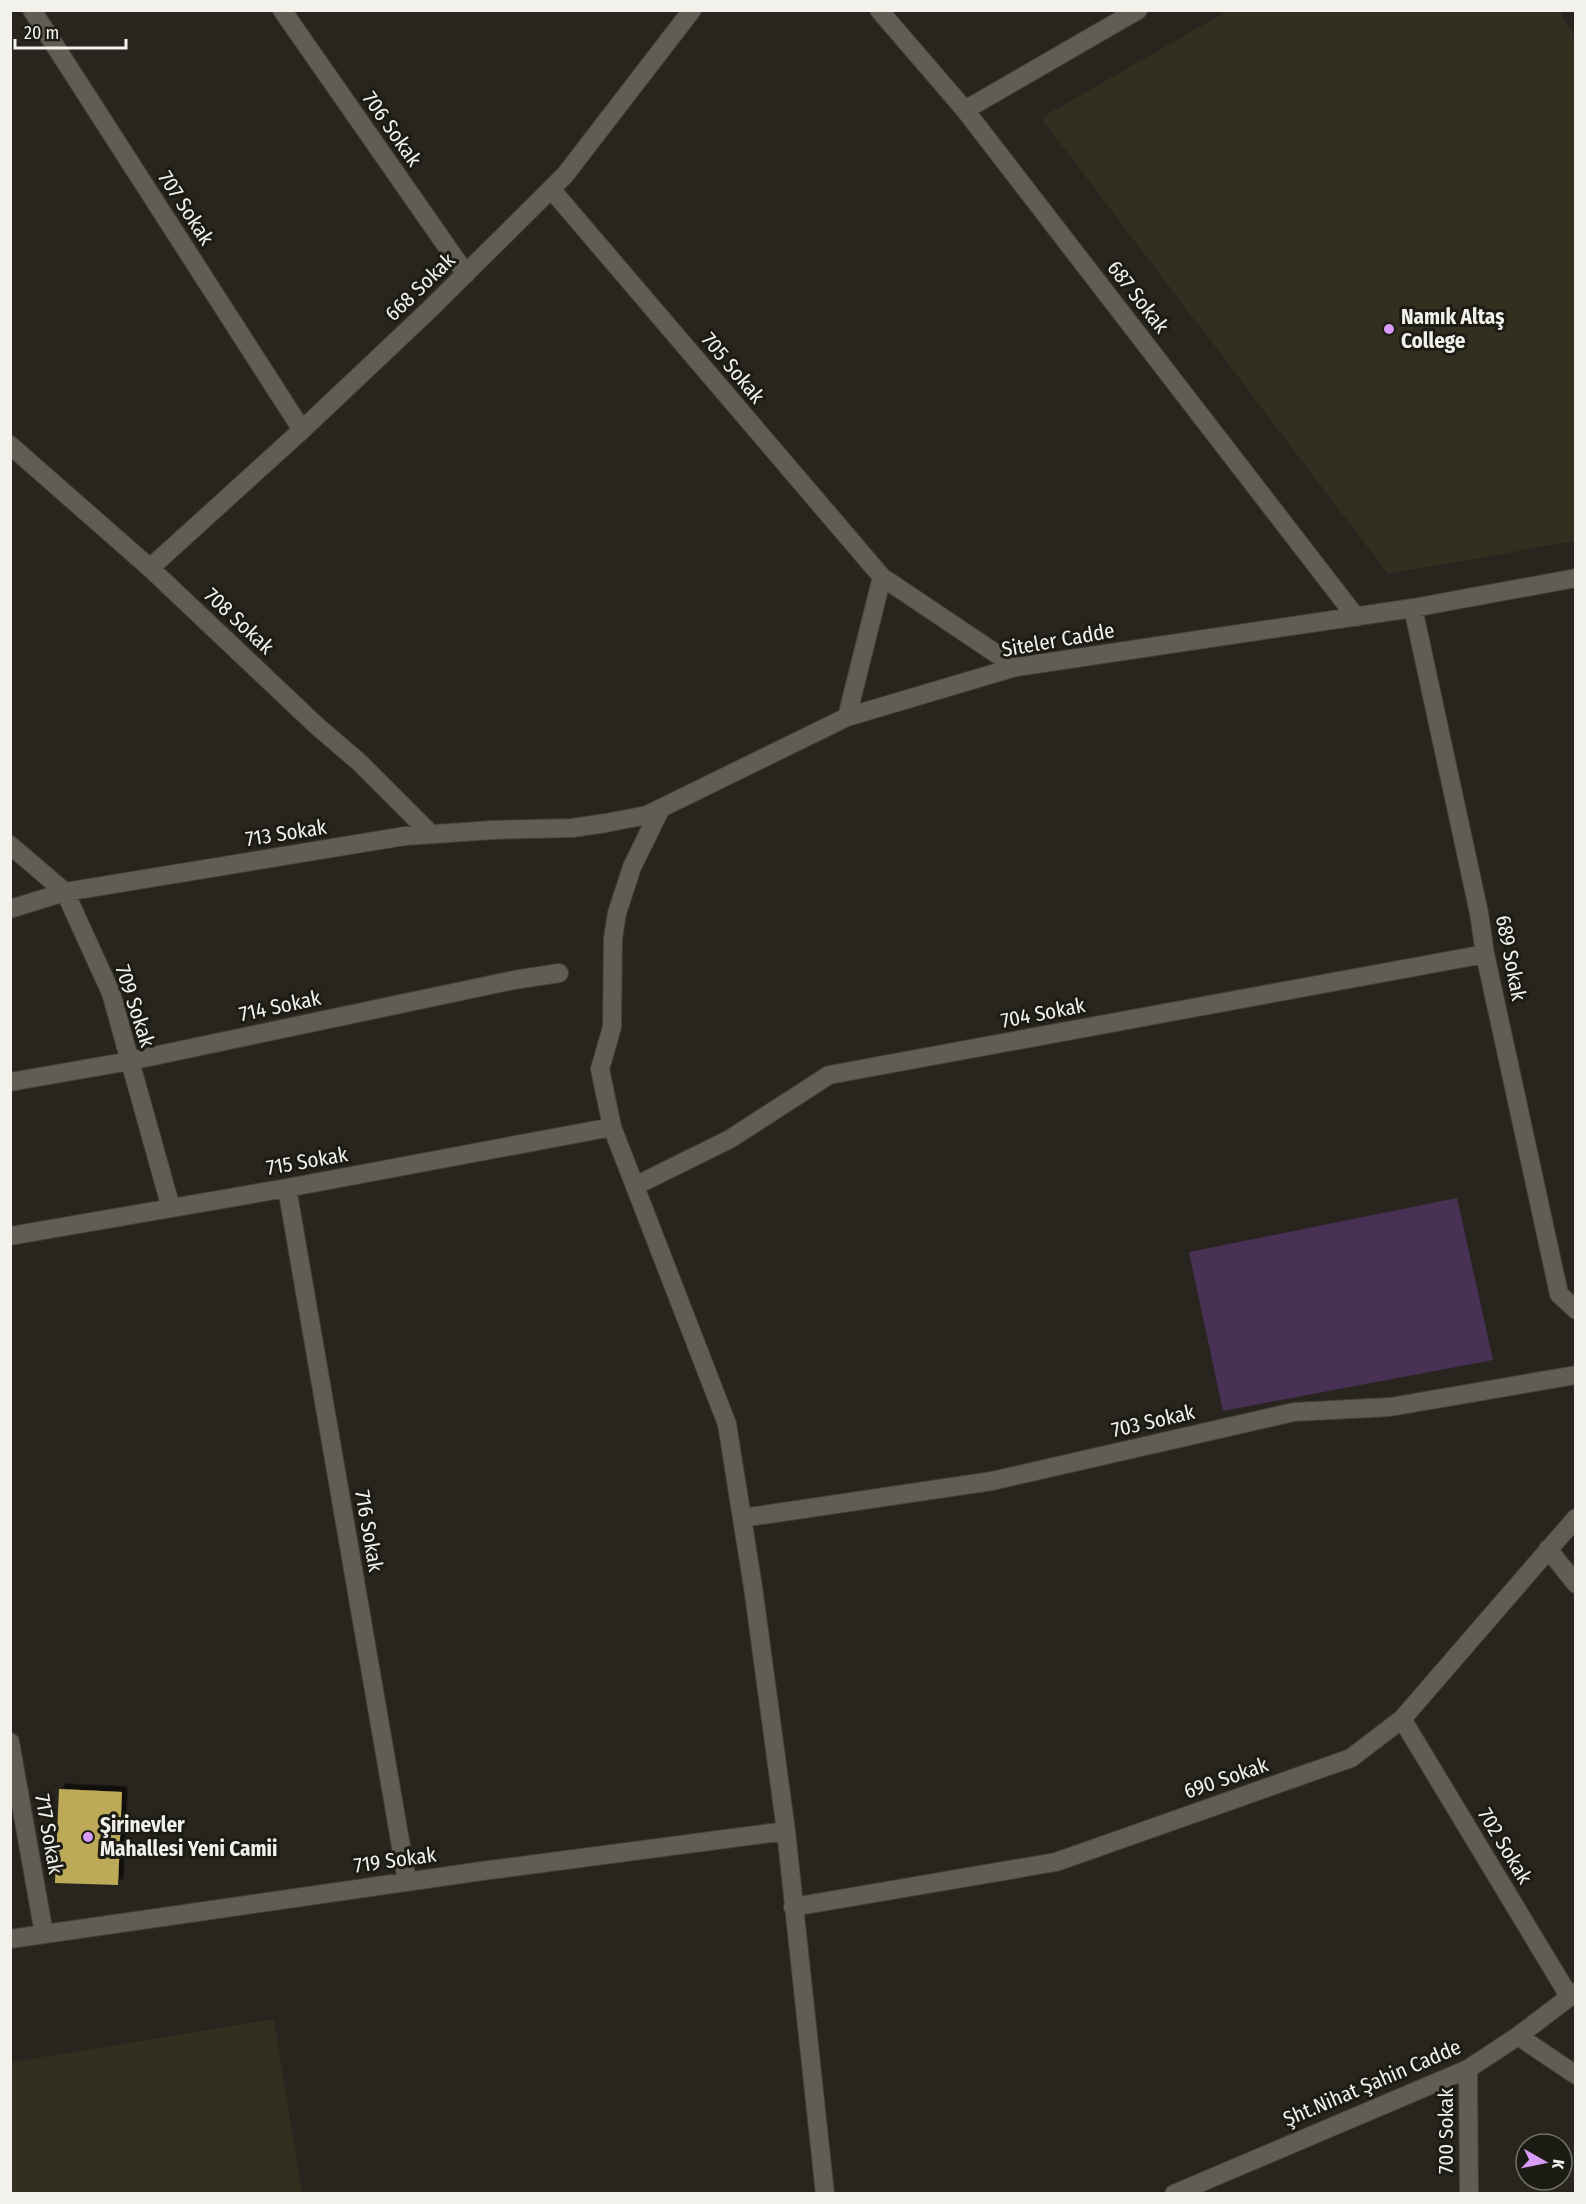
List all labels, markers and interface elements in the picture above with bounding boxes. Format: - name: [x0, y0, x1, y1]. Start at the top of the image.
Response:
- scale bar: [15, 12, 126, 50]
- text: 20 m: [24, 22, 59, 44]
- street label: 706 Sokak: [357, 86, 427, 172]
- street label: 707 Sokak: [152, 166, 220, 250]
- street label: 668 Sokak: [380, 247, 461, 327]
- street label: 687 Sokak: [1102, 255, 1175, 339]
- place label: Namık Altaş College: [1401, 304, 1504, 354]
- marker: Namık Altaş College: [1382, 322, 1396, 336]
- street label: 705 Sokak: [696, 327, 770, 409]
- street label: 708 Sokak: [199, 582, 279, 660]
- street label: Siteler Cadde: [999, 617, 1117, 663]
- street label: 713 Sokak: [244, 814, 329, 852]
- street label: 689 Sokak: [1490, 913, 1532, 1003]
- street label: 709 Sokak: [109, 961, 161, 1051]
- street label: 714 Sokak: [237, 985, 323, 1027]
- street label: 704 Sokak: [999, 992, 1088, 1034]
- street label: 715 Sokak: [264, 1141, 350, 1181]
- street label: 703 Sokak: [1109, 1399, 1197, 1443]
- street label: 716 Sokak: [349, 1488, 389, 1574]
- street label: 690 Sokak: [1181, 1751, 1272, 1804]
- street label: 717 Sokak: [29, 1792, 69, 1876]
- street label: 702 Sokak: [1472, 1803, 1538, 1889]
- place label: Şirinevler Mahallesi Yeni Camii: [100, 1812, 277, 1862]
- marker: Şirinevler Mahallesi Yeni Camii: [81, 1830, 95, 1844]
- street label: 719 Sokak: [352, 1841, 438, 1879]
- street label: Şht.Nihat Şahin Cadde: [1279, 2034, 1465, 2132]
- street label: 700 Sokak: [1433, 2088, 1459, 2174]
- north arrow: [1514, 2132, 1574, 2192]
- text: K: [1548, 2158, 1568, 2171]

